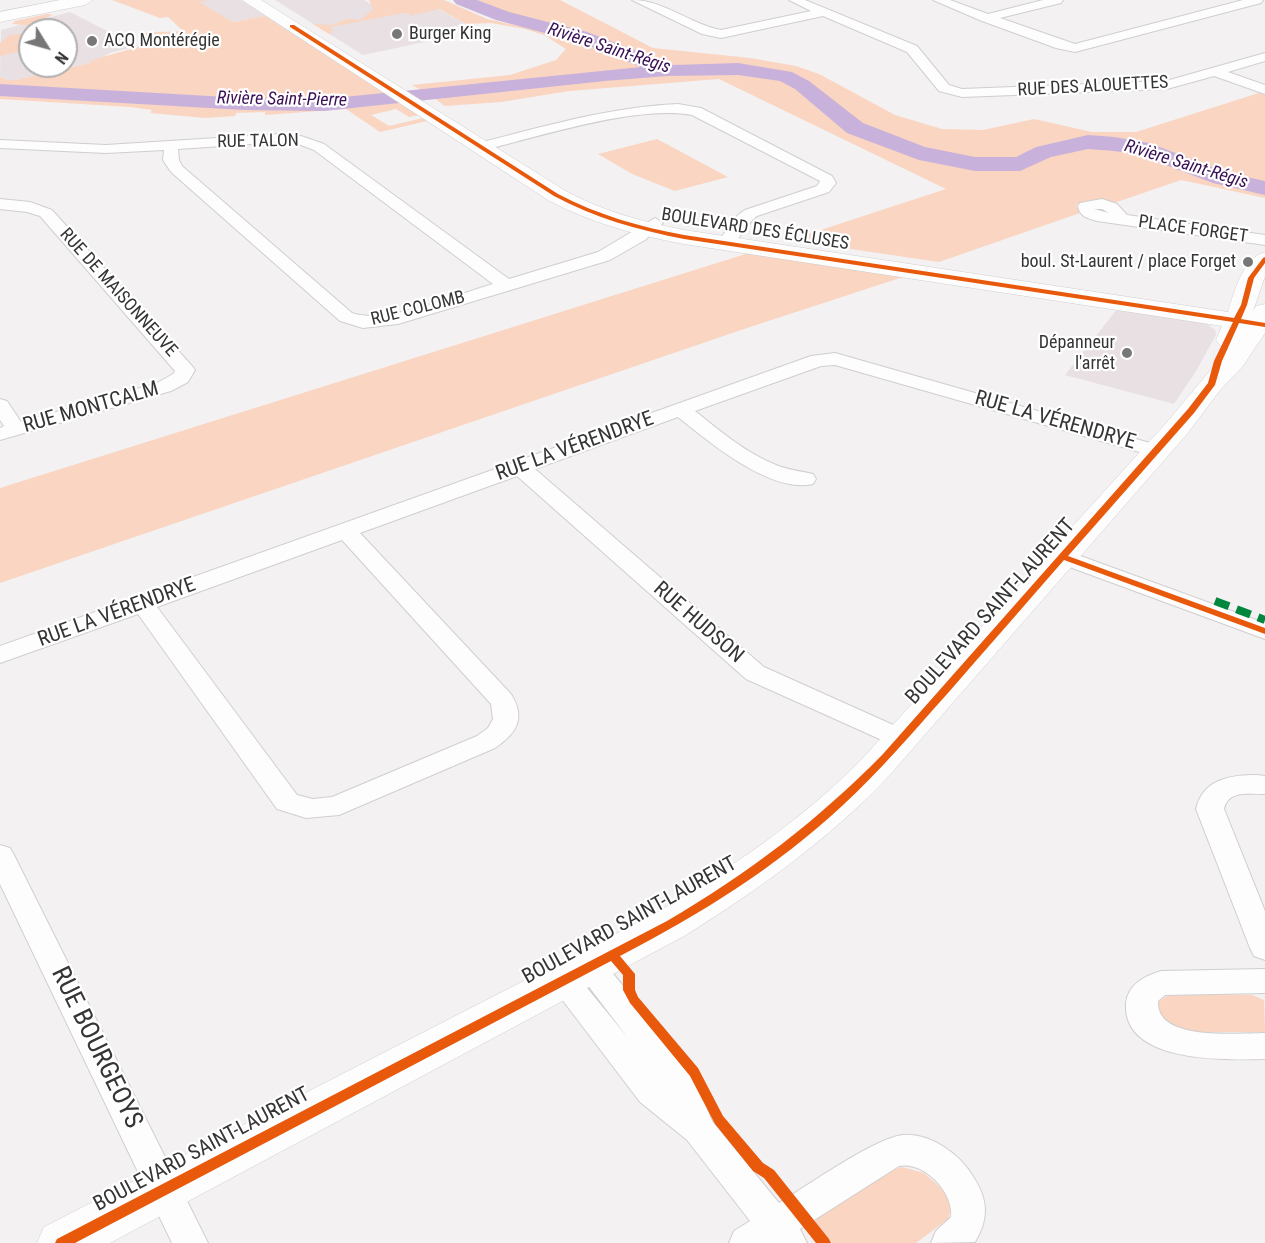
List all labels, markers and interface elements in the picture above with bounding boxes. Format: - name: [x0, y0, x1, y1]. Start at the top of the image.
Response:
- north arrow: [18, 18, 78, 78]
- water label: Rivière Saint-Régis: [545, 19, 673, 79]
- place label: Burger King: [409, 23, 491, 45]
- marker: Burger King: [390, 27, 404, 41]
- place label: ACQ Montérégie: [104, 30, 220, 52]
- marker: ACQ Montérégie: [85, 34, 99, 48]
- text: N: [51, 48, 72, 68]
- street label: RUE DES ALOUETTES: [1017, 72, 1169, 102]
- water label: Rivière Saint-Pierre: [217, 88, 347, 112]
- street label: RUE TALON: [217, 130, 299, 154]
- water label: Rivière Saint-Régis: [1122, 136, 1250, 194]
- street label: BOULEVARD DES ÉCLUSES: [660, 204, 850, 256]
- street label: PLACE FORGET: [1137, 212, 1249, 248]
- street label: RUE DE MAISONNEUVE: [55, 224, 181, 362]
- place label: boul. St-Laurent / place Forget: [1021, 251, 1236, 273]
- marker: boul. St-Laurent / place Forget: [1241, 255, 1255, 269]
- street label: RUE COLOMB: [369, 287, 467, 331]
- place label: Dépanneur l'arrêt: [1039, 332, 1115, 374]
- marker: Dépanneur l'arrêt: [1120, 346, 1134, 360]
- street label: RUE MONTCALM: [20, 377, 162, 439]
- street label: RUE LA VÉRENDRYE: [972, 386, 1138, 456]
- street label: RUE LA VÉRENDRYE: [493, 407, 657, 487]
- street label: BOULEVARD SAINT-LAURENT: [901, 514, 1081, 710]
- street label: RUE LA VÉRENDRYE: [35, 573, 199, 653]
- street label: RUE HUDSON: [648, 577, 748, 669]
- street label: BOULEVARD SAINT-LAURENT: [518, 852, 742, 990]
- street label: RUE BOURGEOYS: [43, 962, 149, 1134]
- street label: BOULEVARD SAINT-LAURENT: [90, 1082, 314, 1218]

